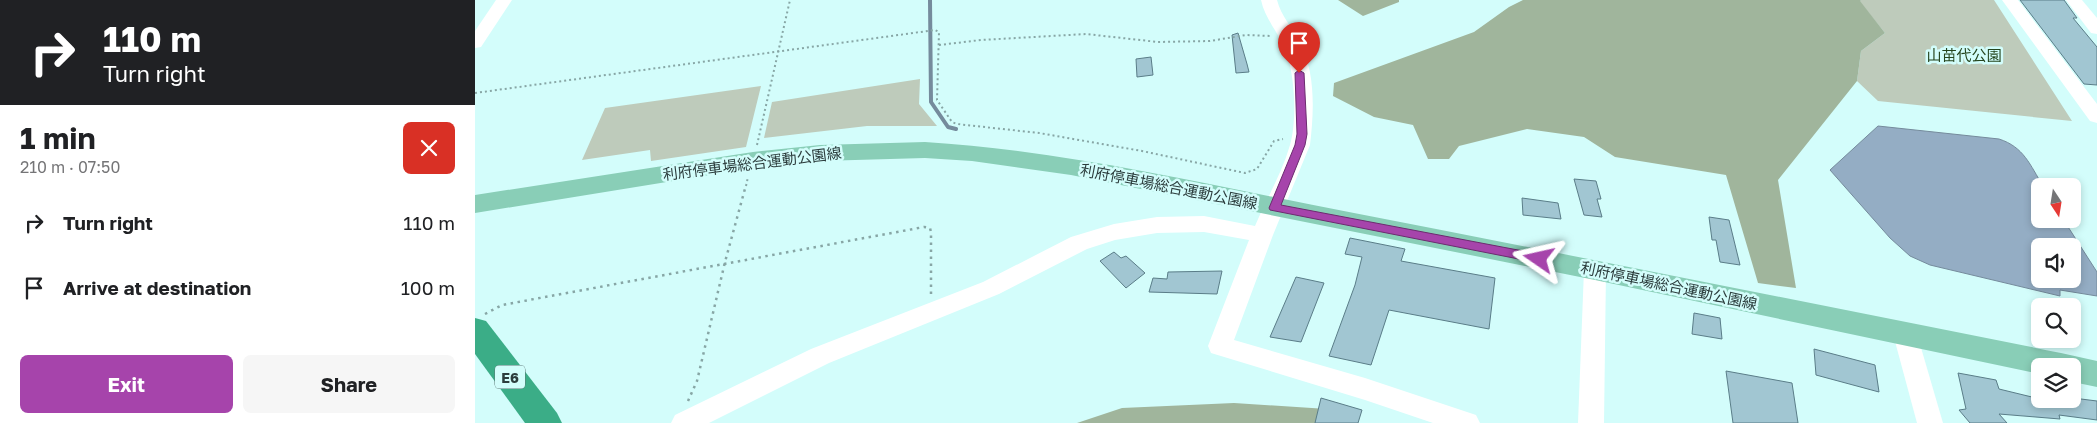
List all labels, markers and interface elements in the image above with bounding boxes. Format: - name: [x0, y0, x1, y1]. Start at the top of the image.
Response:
- text: 110 m: [103, 18, 201, 60]
- icon: right: [20, 20, 85, 85]
- pin: [1278, 22, 1320, 73]
- icon: arrive: [1285, 29, 1313, 57]
- park label: 山苗代公園: [1926, 46, 2002, 64]
- text: Turn right: [103, 60, 206, 87]
- text: 1 min: [20, 120, 96, 156]
- button: close: [403, 122, 455, 174]
- street label: 利府停車場総合運動公園線: [662, 143, 842, 183]
- text: 210 m · 07:50: [20, 157, 120, 177]
- street label: 利府停車場総合運動公園線: [1079, 160, 1259, 212]
- north arrow: [2031, 178, 2081, 228]
- map controls: [2031, 178, 2081, 408]
- icon: right: [20, 209, 48, 237]
- text: Turn right: [63, 211, 153, 234]
- text: 110 m: [403, 211, 455, 234]
- position arrow: [1512, 232, 1564, 284]
- button: sound: [2031, 238, 2081, 288]
- street label: 利府停車場総合運動公園線: [1579, 257, 1759, 313]
- icon: arrive: [20, 274, 48, 302]
- text: Arrive at destination: [63, 276, 251, 299]
- text: 100 m: [401, 276, 455, 299]
- button: search: [2031, 298, 2081, 348]
- button: Exit: [20, 355, 233, 413]
- button: Share: [243, 355, 455, 413]
- button: layers: [2031, 358, 2081, 408]
- road number: E6: [495, 366, 525, 388]

